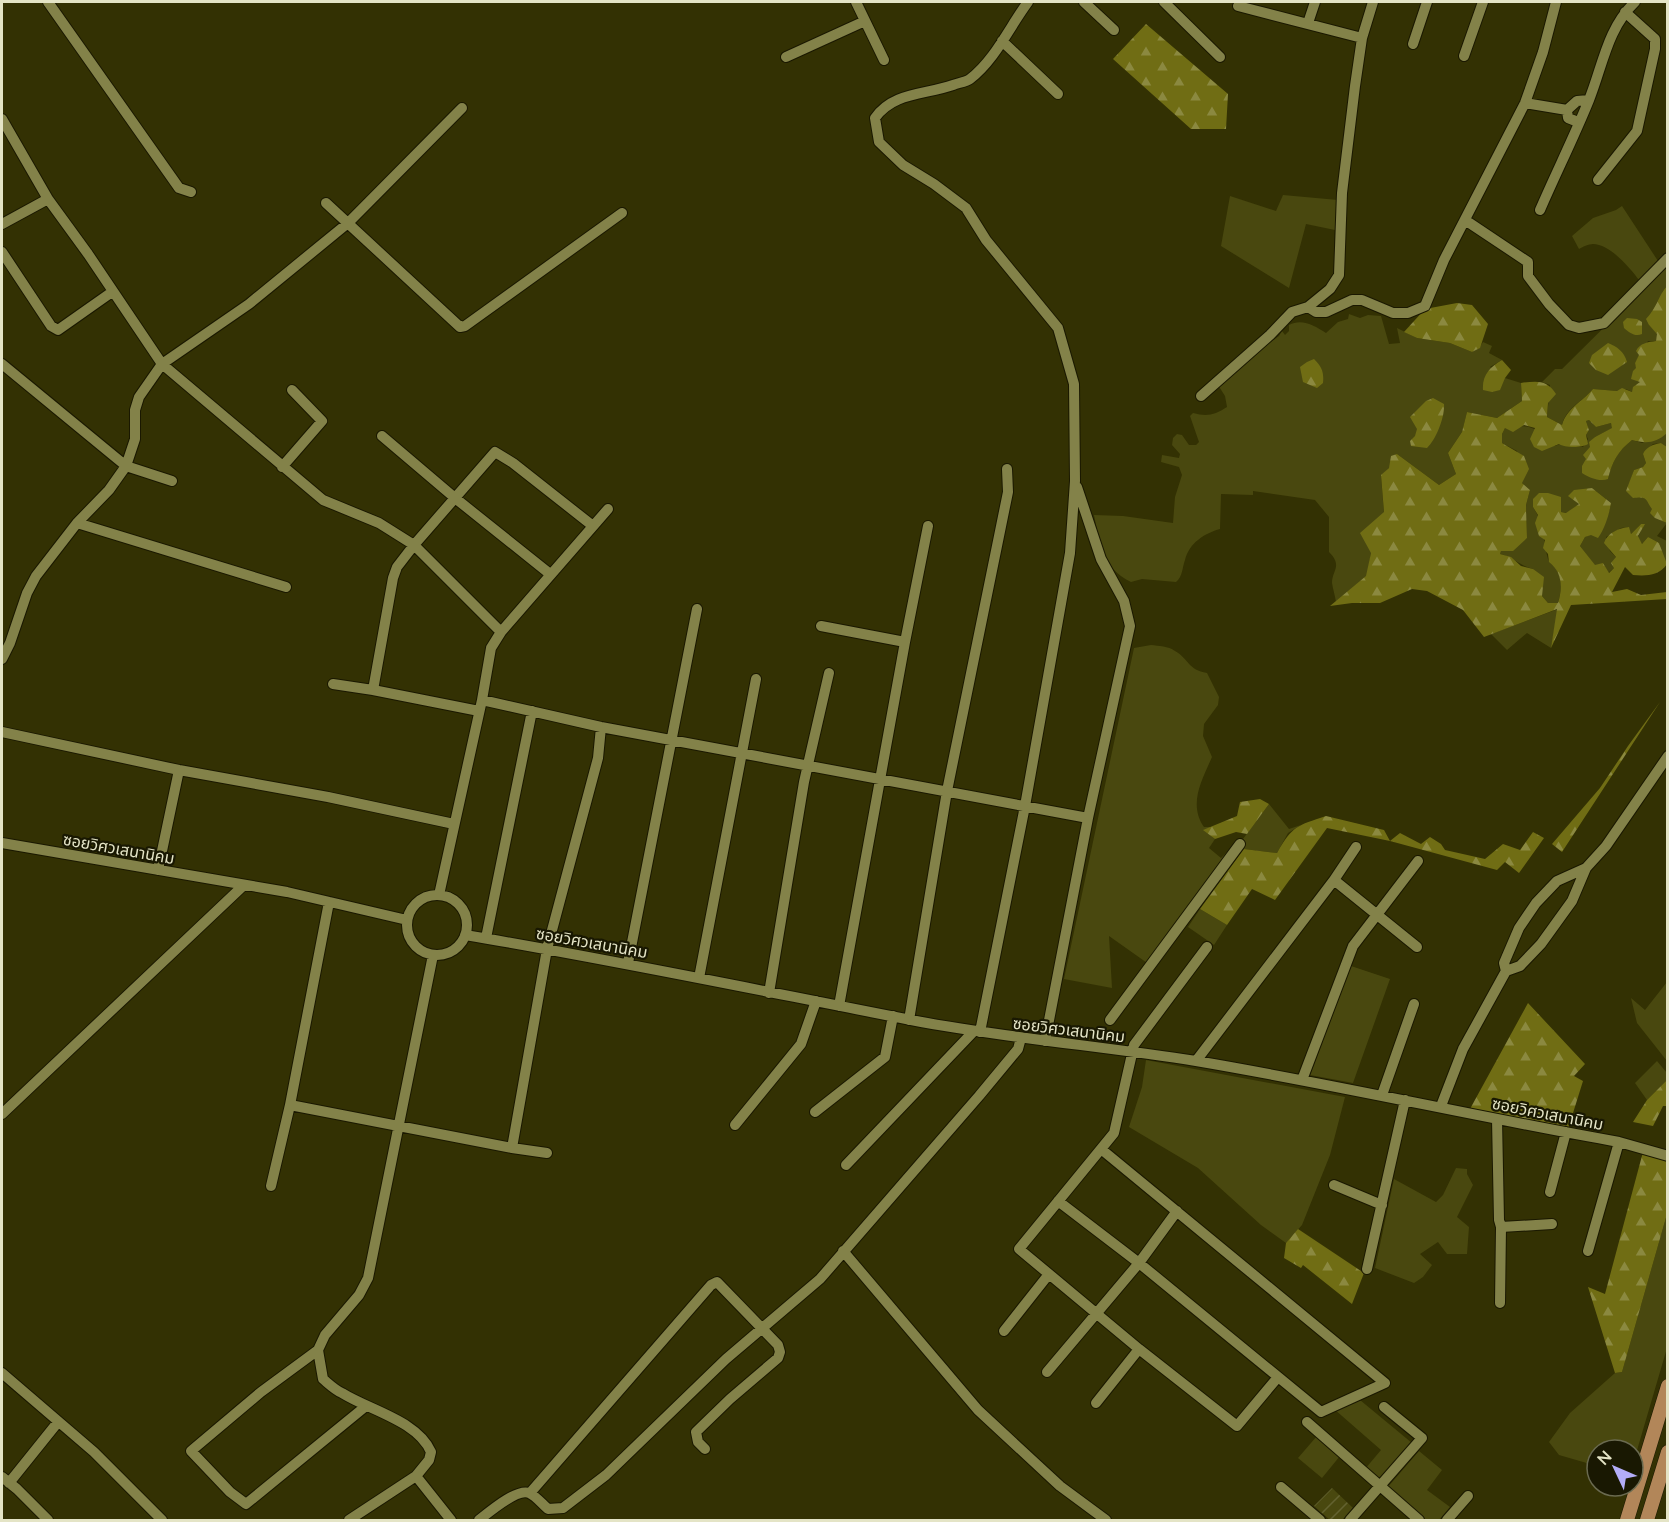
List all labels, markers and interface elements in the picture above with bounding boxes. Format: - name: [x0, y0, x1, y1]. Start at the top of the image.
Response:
- street label: ซอยวิศวเสนานิคม: [62, 829, 176, 867]
- street label: ซอยวิศวเสนานิคม: [535, 923, 649, 961]
- street label: ซอยวิศวเสนานิคม: [1012, 1013, 1126, 1045]
- street label: ซอยวิศวเสนานิคม: [1491, 1093, 1605, 1133]
- north arrow: [1585, 1438, 1645, 1498]
- text: N: [1593, 1446, 1615, 1468]

